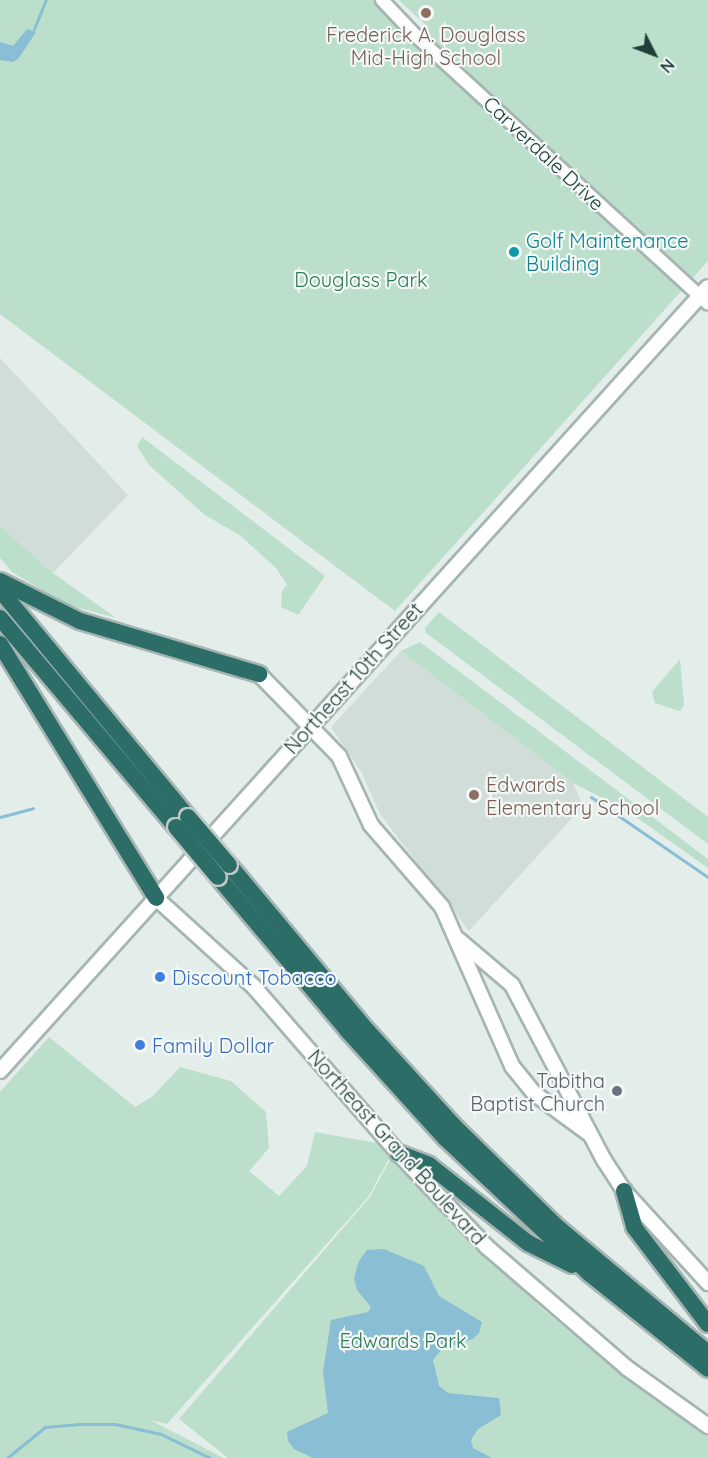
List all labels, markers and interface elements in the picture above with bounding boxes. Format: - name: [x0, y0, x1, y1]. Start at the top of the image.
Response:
- marker: Frederick A. Douglass Mid-High School: [419, 6, 433, 20]
- place label: Frederick A. Douglass Mid-High School: [326, 22, 526, 69]
- north arrow: [624, 24, 684, 84]
- text: N: [656, 55, 679, 77]
- street label: Carverdale Drive: [479, 91, 609, 215]
- place label: Golf Maintenance Building: [526, 228, 689, 275]
- marker: Golf Maintenance Building: [507, 245, 521, 259]
- park label: Douglass Park: [294, 267, 428, 291]
- street label: Northeast 10th Street: [279, 597, 427, 759]
- place label: Edwards Elementary School: [486, 772, 659, 819]
- marker: Edwards Elementary School: [467, 788, 481, 802]
- place label: Discount Tobacco: [172, 965, 336, 989]
- marker: Discount Tobacco: [153, 970, 167, 984]
- place label: Family Dollar: [152, 1033, 274, 1057]
- marker: Family Dollar: [133, 1038, 147, 1052]
- street label: Northeast Grand Boulevard: [303, 1044, 491, 1250]
- place label: Tabitha Baptist Church: [470, 1068, 605, 1115]
- marker: Tabitha Baptist Church: [610, 1084, 624, 1098]
- park label: Edwards Park: [339, 1328, 467, 1352]

